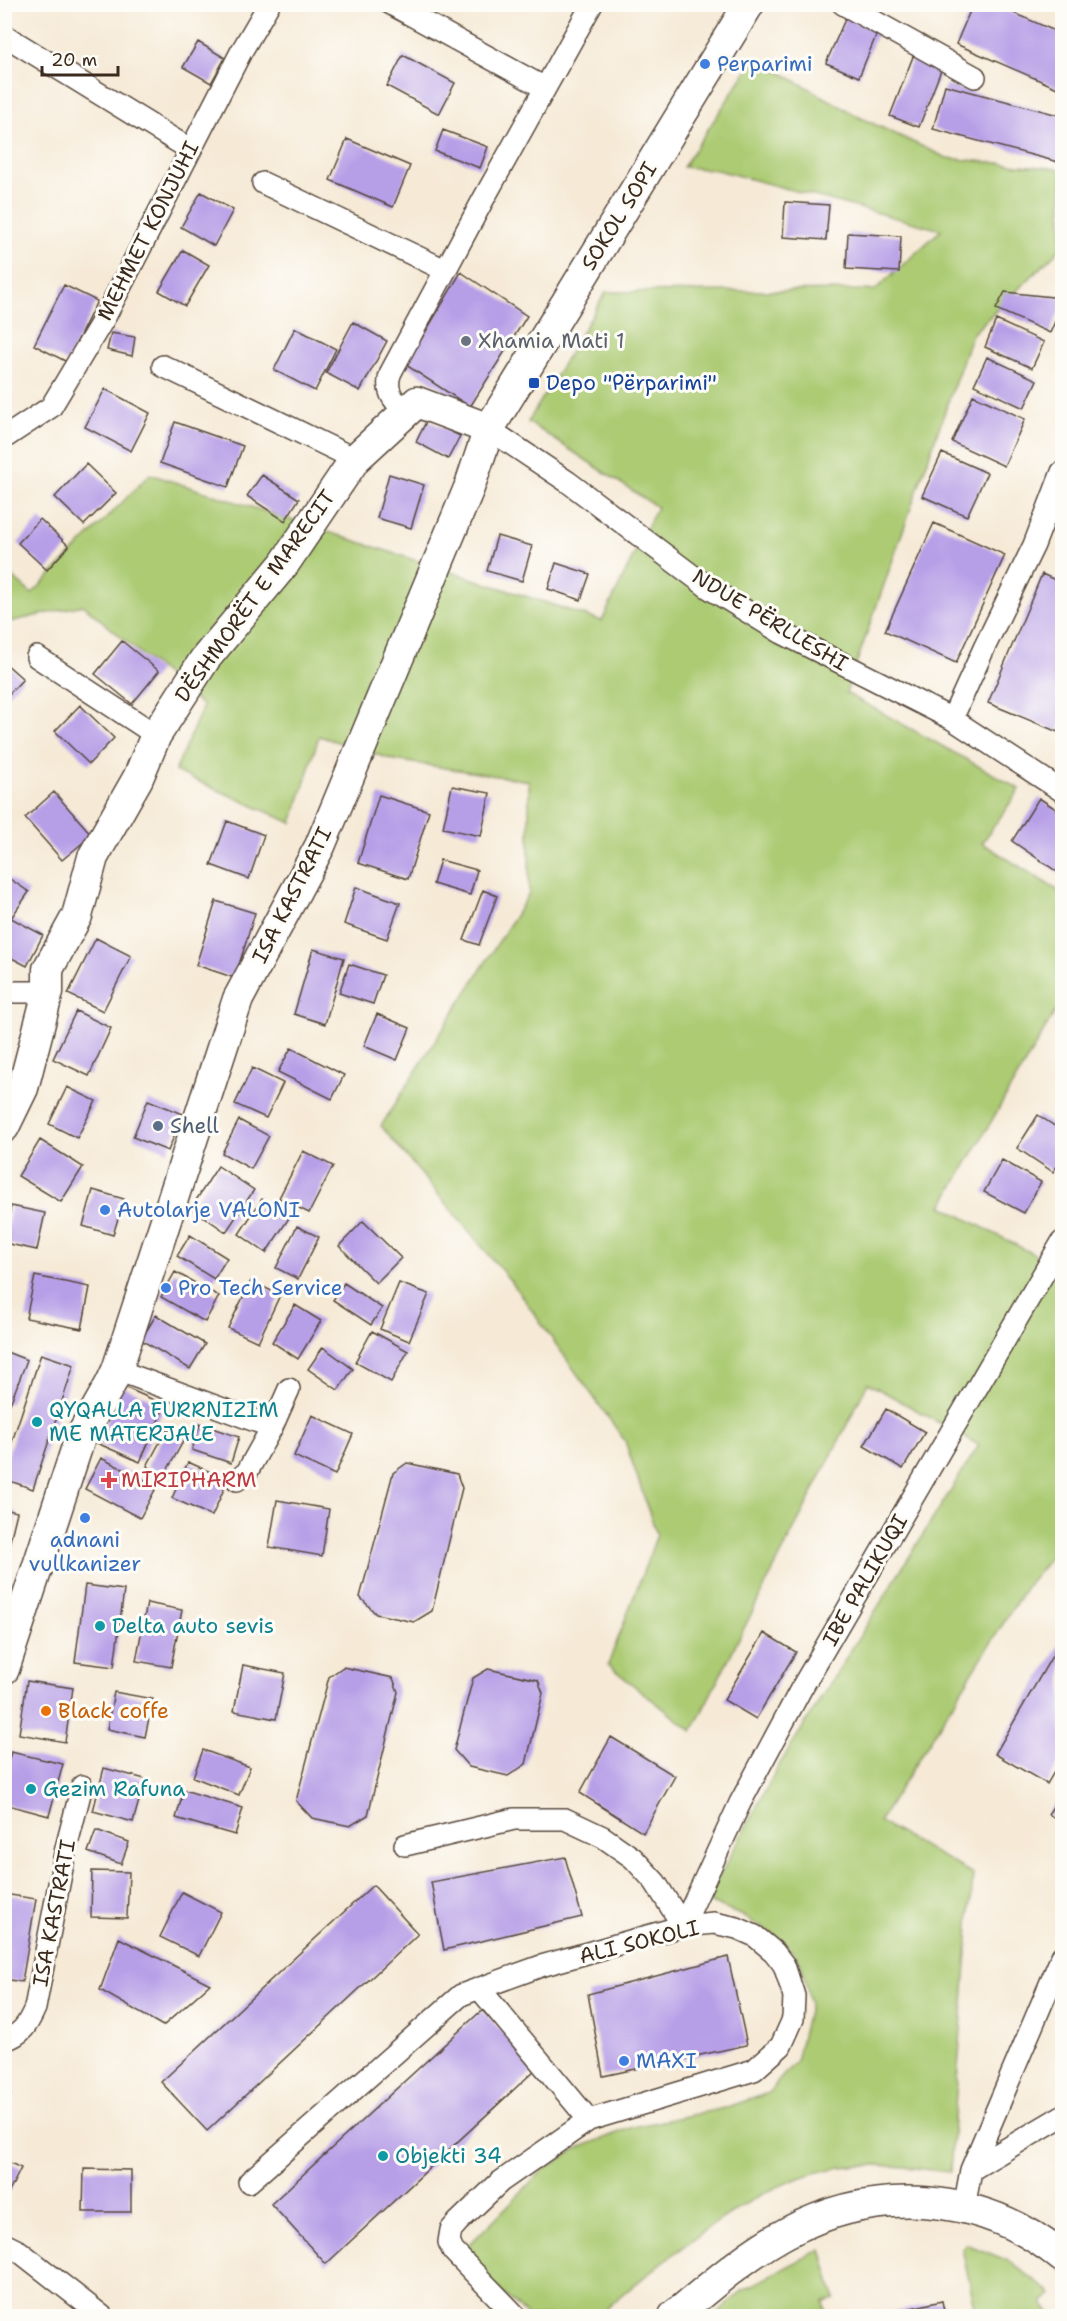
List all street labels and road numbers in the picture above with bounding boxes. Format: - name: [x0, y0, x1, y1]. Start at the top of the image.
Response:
- street label: MEHMET KONJUHI: [91, 136, 205, 326]
- street label: SOKOL SOPI: [575, 156, 663, 276]
- street label: DËSHMORËT E MARECIT: [168, 484, 342, 708]
- street label: NDUE PËRLLESHI: [687, 563, 853, 677]
- street label: ISA KASTRATI: [246, 822, 338, 968]
- street label: IBE PALIKUQI: [816, 1509, 914, 1651]
- street label: ISA KASTRATI: [26, 1837, 82, 1989]
- street label: ALI SOKOLI: [576, 1914, 702, 1970]

